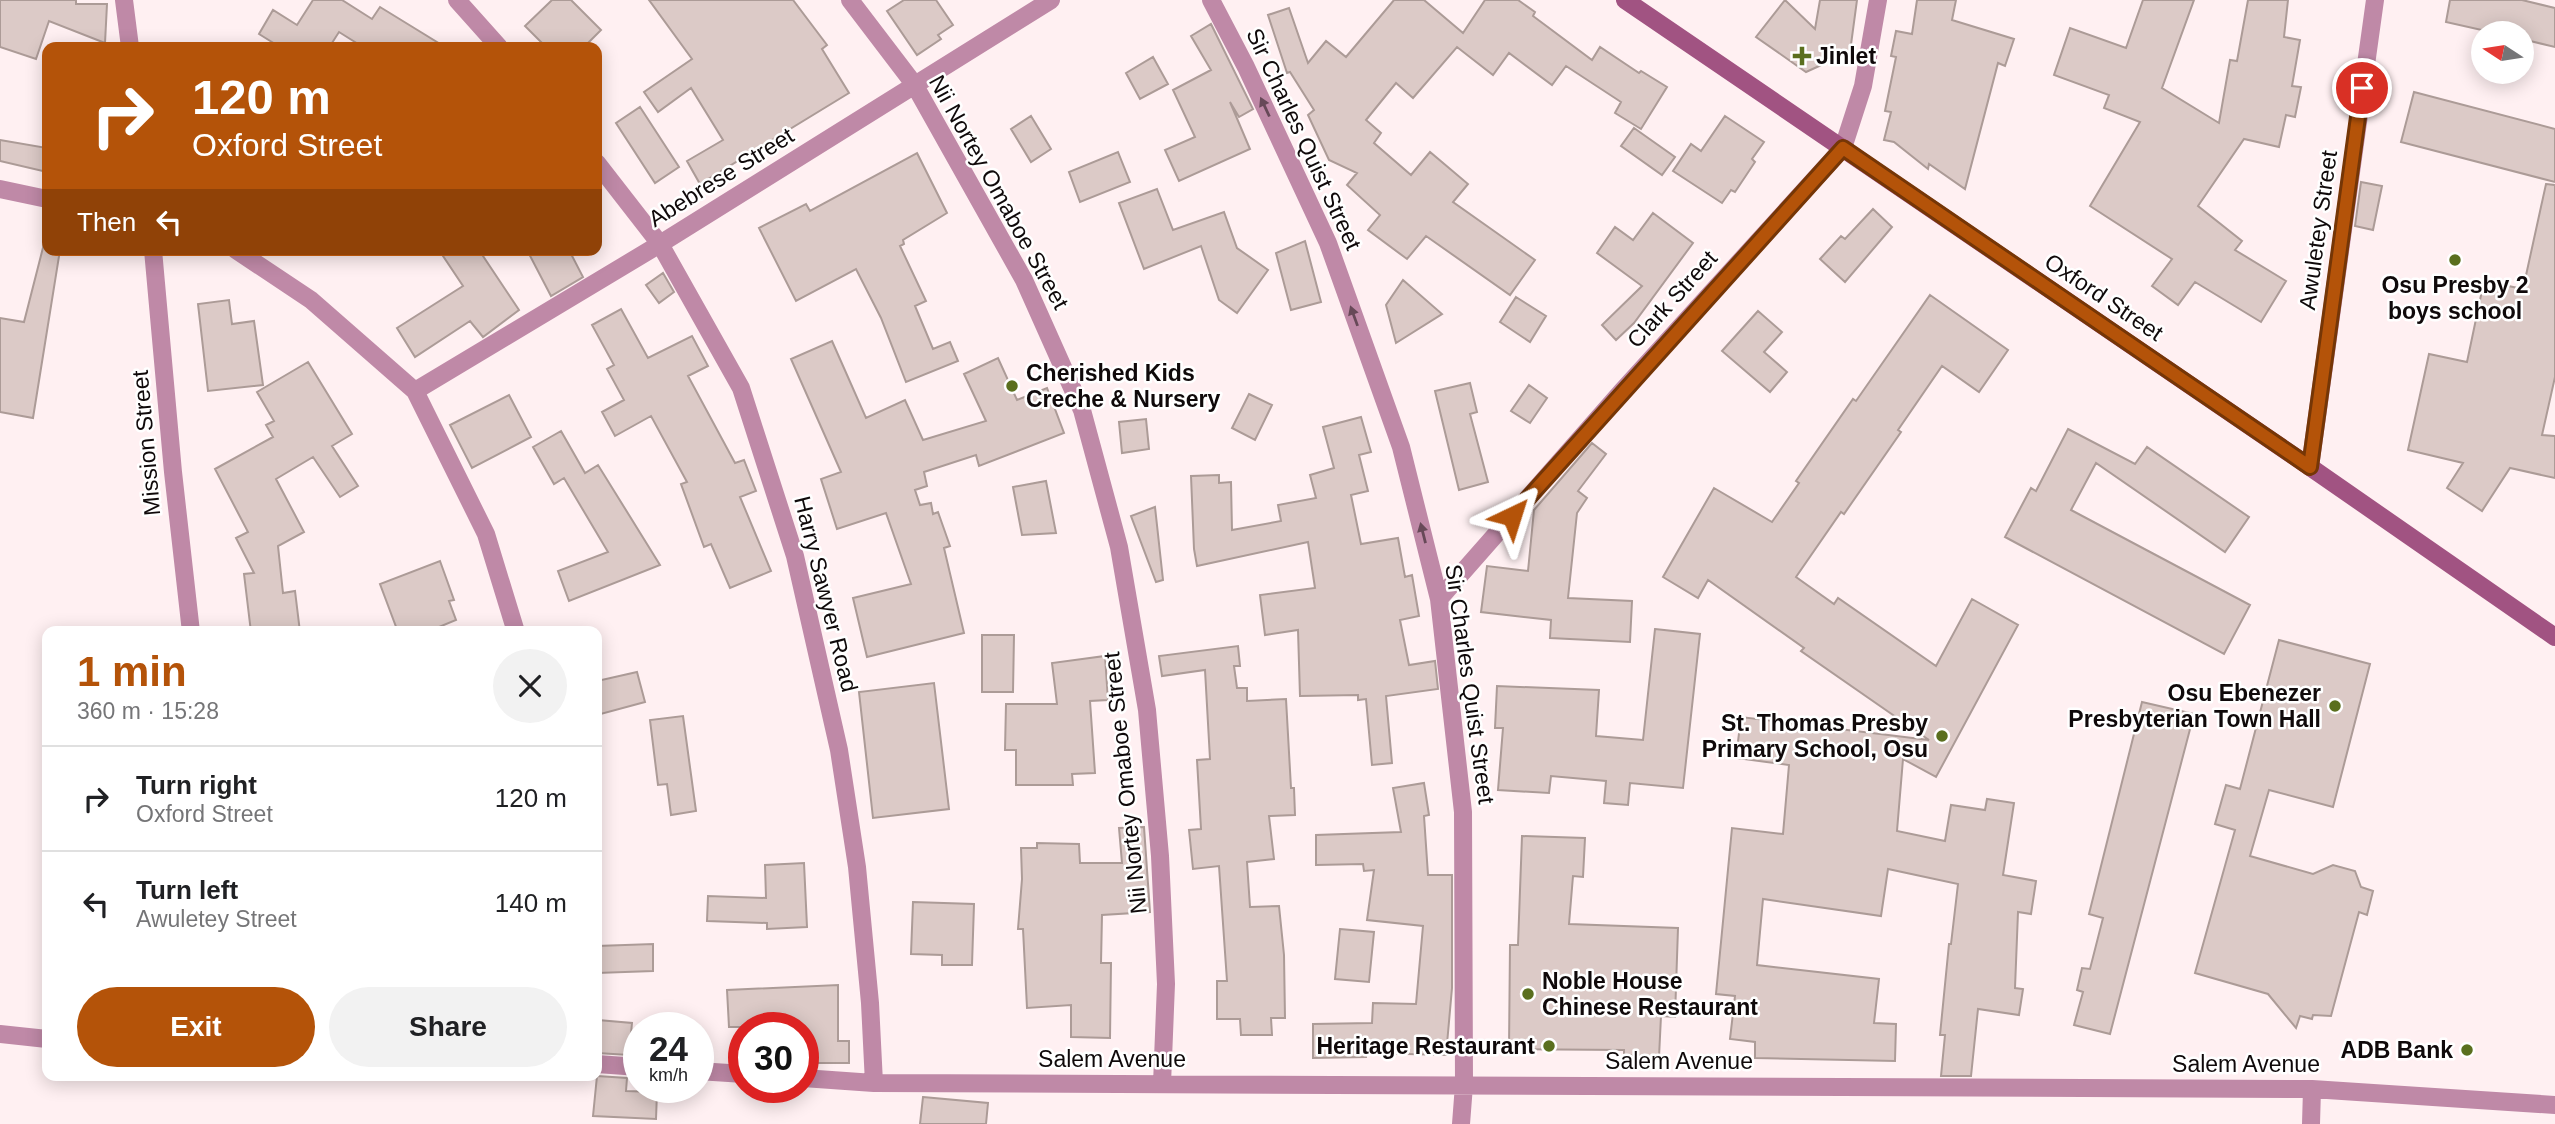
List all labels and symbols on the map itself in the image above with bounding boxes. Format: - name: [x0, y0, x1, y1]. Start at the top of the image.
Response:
- north arrow: [2471, 21, 2534, 84]
- street label: Sir Charles Quist Street: [1241, 24, 1367, 255]
- place label: Jinlet: [1816, 43, 1876, 69]
- marker: Jinlet: [1794, 48, 1810, 64]
- pin: [2332, 58, 2392, 118]
- street label: Nii Nortey Omaboe Street: [924, 71, 1074, 314]
- one-way arrow: [1259, 97, 1271, 117]
- street label: Abebrese Street: [644, 122, 799, 232]
- street label: Awuletey Street: [2294, 148, 2342, 311]
- street label: Clark Street: [1622, 245, 1723, 353]
- street label: Oxford Street: [2040, 248, 2168, 346]
- marker: Osu Presby 2 boys school: [2447, 252, 2463, 268]
- place label: Osu Presby 2 boys school: [2381, 272, 2529, 324]
- one-way arrow: [1348, 306, 1359, 327]
- place label: Cherished Kids Creche & Nursery: [1026, 360, 1221, 412]
- street label: Mission Street: [127, 369, 165, 517]
- marker: Cherished Kids Creche & Nursery: [1004, 378, 1020, 394]
- position arrow: [1475, 479, 1549, 553]
- street label: Harry Sawyer Road: [789, 493, 863, 695]
- one-way arrow: [1417, 522, 1428, 544]
- street label: Sir Charles Quist Street: [1440, 563, 1500, 806]
- street label: Nii Nortey Omaboe Street: [1098, 650, 1152, 915]
- place label: Osu Ebenezer Presbyterian Town Hall: [2068, 680, 2321, 732]
- marker: Osu Ebenezer Presbyterian Town Hall: [2327, 698, 2343, 714]
- place label: St. Thomas Presby Primary School, Osu: [1702, 710, 1928, 762]
- marker: St. Thomas Presby Primary School, Osu: [1934, 728, 1950, 744]
- place label: Noble House Chinese Restaurant: [1542, 968, 1758, 1020]
- marker: Noble House Chinese Restaurant: [1520, 986, 1536, 1002]
- speed limit sign: 30: [728, 1012, 819, 1103]
- place label: Heritage Restaurant: [1316, 1033, 1535, 1059]
- place label: ADB Bank: [2341, 1037, 2453, 1063]
- marker: Heritage Restaurant: [1541, 1038, 1557, 1054]
- marker: ADB Bank: [2459, 1042, 2475, 1058]
- street label: Salem Avenue: [1038, 1046, 1186, 1072]
- street label: Salem Avenue: [1605, 1048, 1753, 1074]
- street label: Salem Avenue: [2172, 1051, 2320, 1077]

